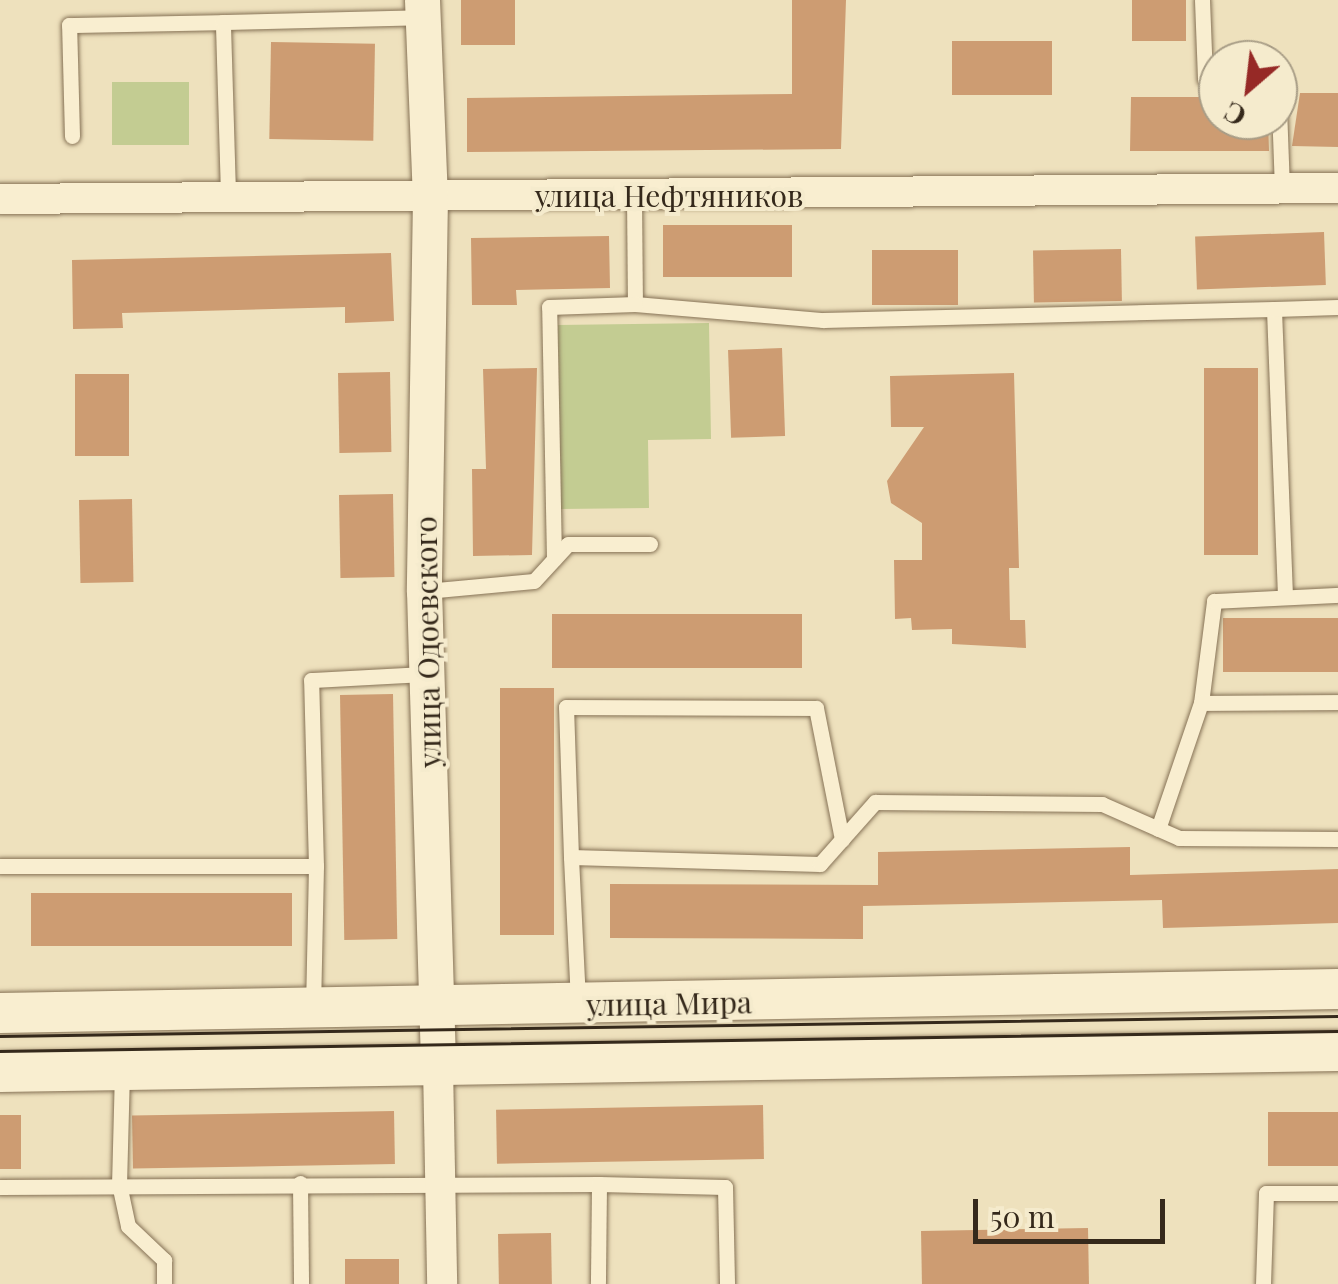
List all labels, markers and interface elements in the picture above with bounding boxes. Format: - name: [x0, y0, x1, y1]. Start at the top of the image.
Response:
- north arrow: [1198, 40, 1298, 140]
- text: С: [1217, 94, 1252, 136]
- street label: улица Нефтяников: [535, 177, 803, 213]
- street label: улица Одоевского: [407, 516, 447, 768]
- street label: улица Мира: [586, 984, 752, 1022]
- scale bar: [978, 1179, 1170, 1241]
- text: 50 m: [990, 1196, 1055, 1236]

